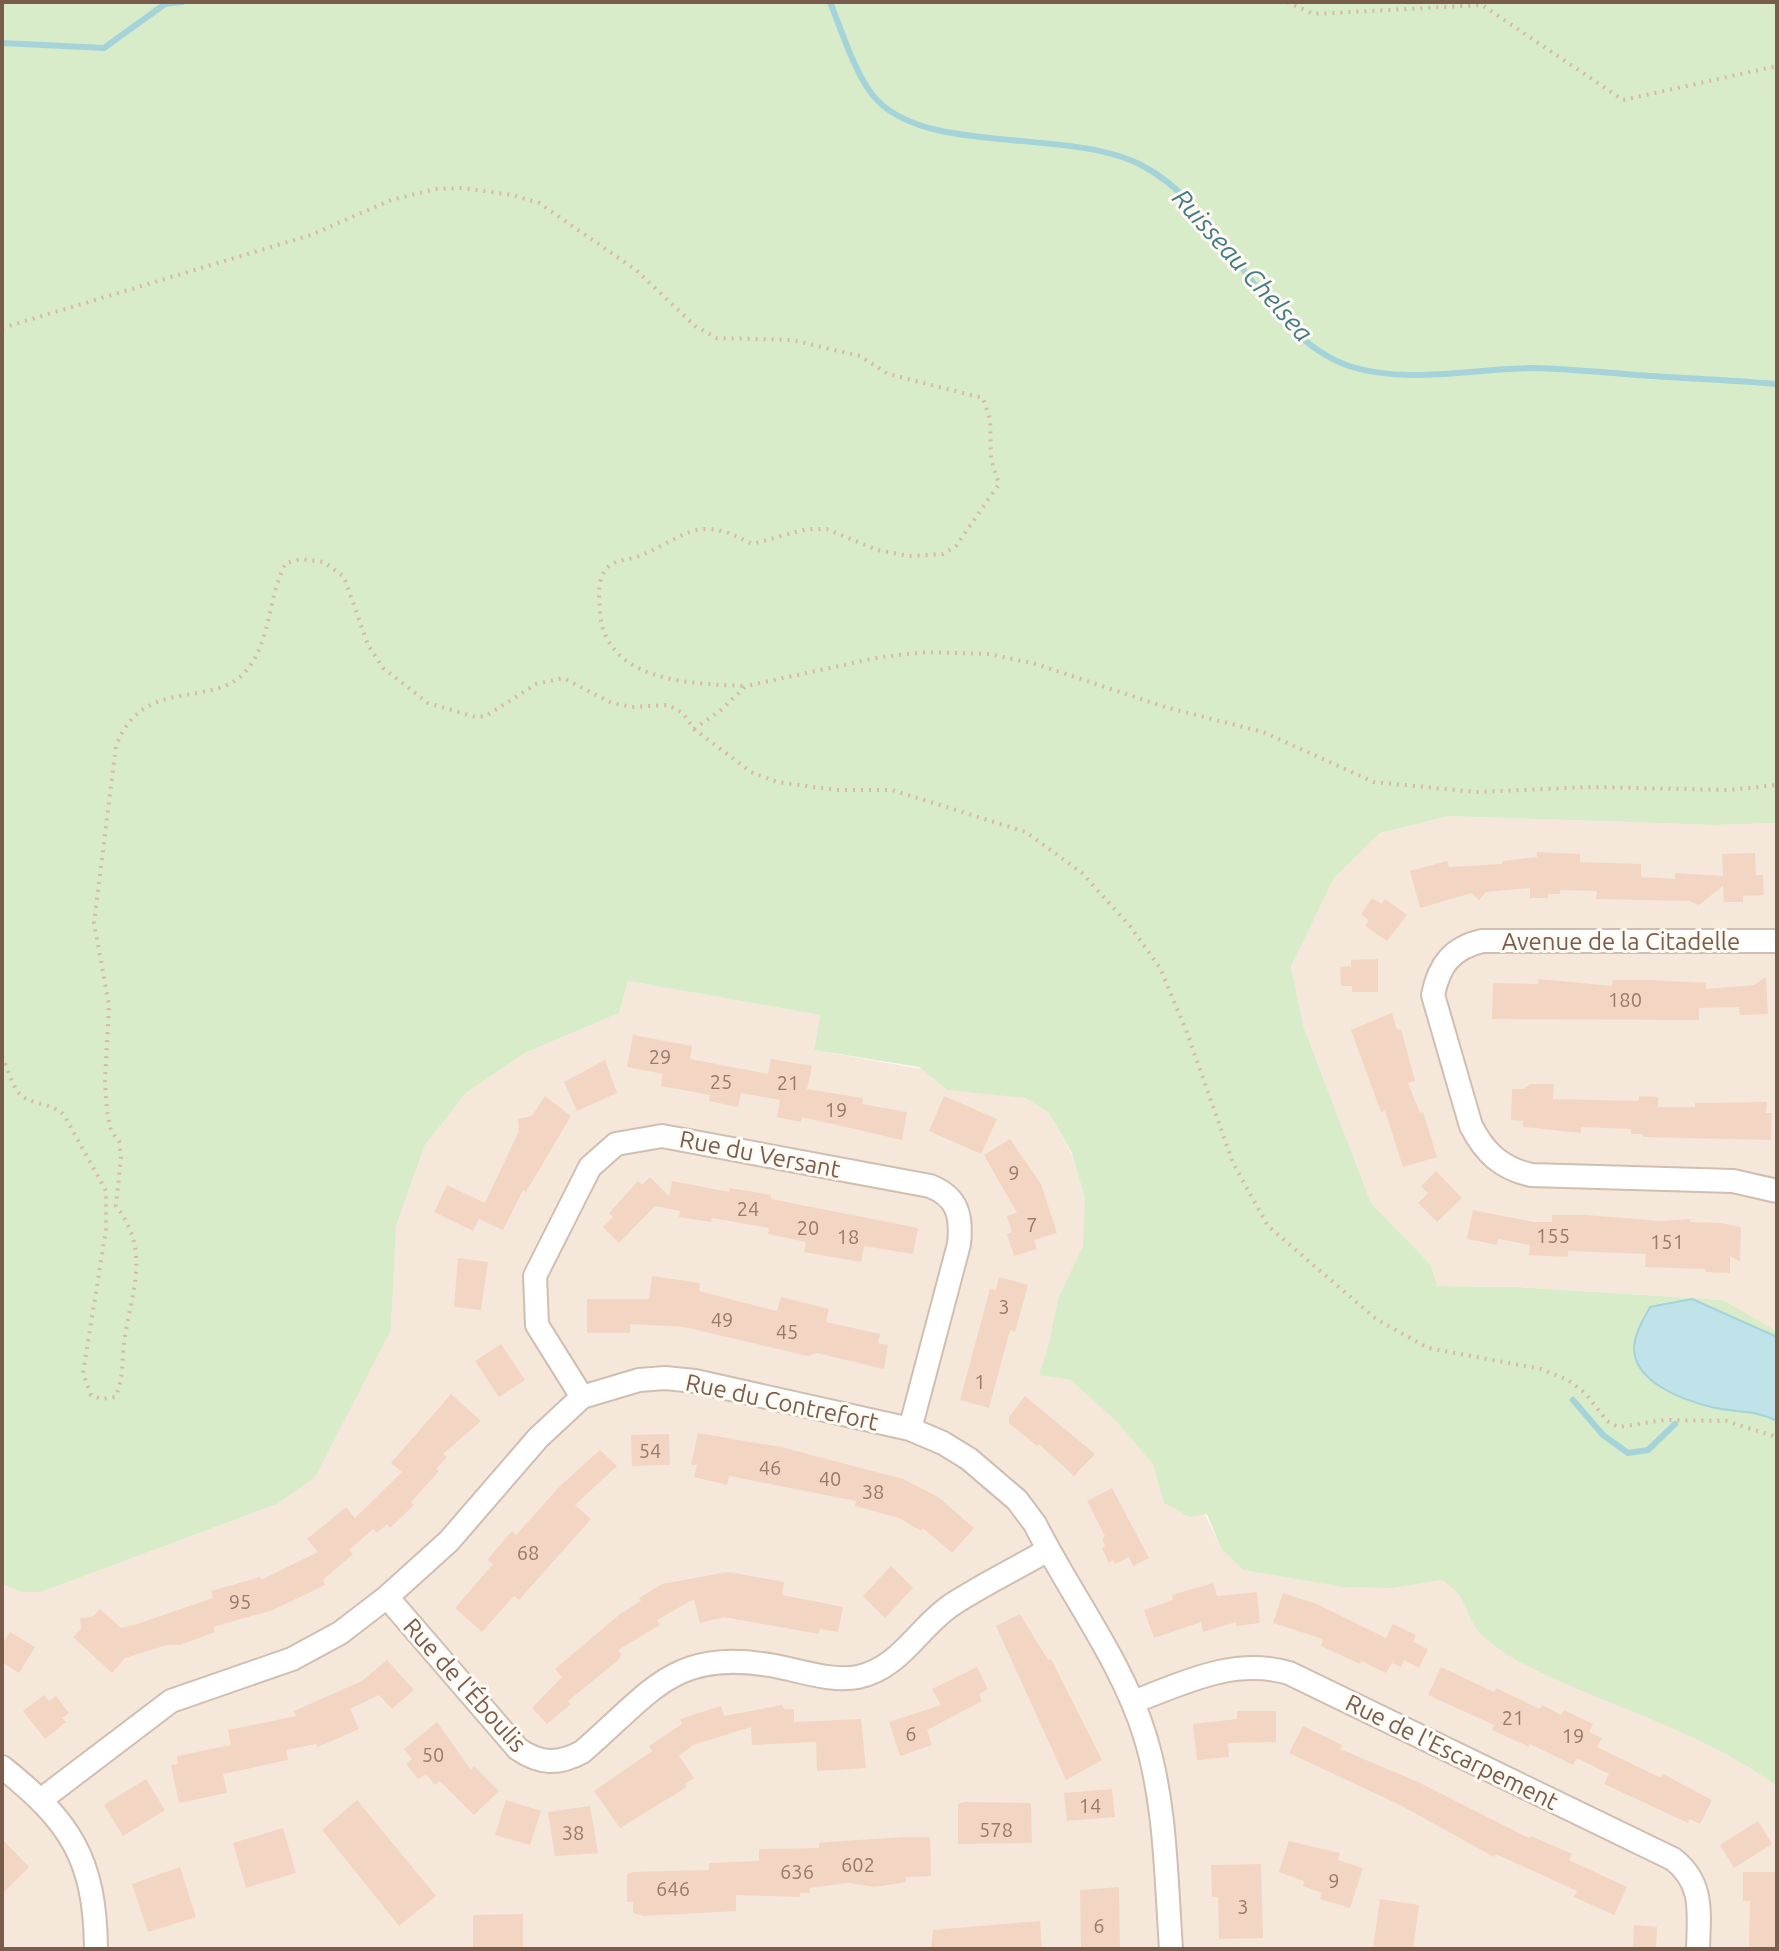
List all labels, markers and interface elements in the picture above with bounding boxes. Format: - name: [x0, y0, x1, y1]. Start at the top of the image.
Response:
- water label: Ruisseau Chelsea: [1167, 183, 1319, 347]
- street label: Avenue de la Citadelle: [1502, 928, 1740, 955]
- house number: 180: [1608, 988, 1642, 1011]
- house number: 29: [649, 1045, 671, 1068]
- house number: 25: [710, 1070, 732, 1093]
- house number: 21: [777, 1071, 799, 1094]
- house number: 19: [825, 1098, 847, 1121]
- street label: Rue du Versant: [677, 1125, 843, 1183]
- house number: 9: [1008, 1161, 1020, 1184]
- house number: 24: [737, 1197, 759, 1220]
- house number: 7: [1026, 1213, 1038, 1236]
- house number: 20: [797, 1216, 819, 1239]
- house number: 155: [1536, 1224, 1570, 1247]
- house number: 18: [837, 1225, 859, 1248]
- house number: 151: [1650, 1230, 1684, 1253]
- house number: 3: [998, 1295, 1010, 1318]
- house number: 49: [711, 1308, 733, 1331]
- house number: 45: [776, 1320, 798, 1343]
- street label: Rue du Contrefort: [683, 1368, 881, 1436]
- house number: 1: [974, 1370, 986, 1393]
- house number: 54: [639, 1439, 661, 1462]
- house number: 46: [759, 1456, 781, 1479]
- house number: 40: [819, 1467, 841, 1490]
- house number: 38: [862, 1480, 884, 1503]
- house number: 68: [517, 1541, 539, 1564]
- house number: 95: [229, 1590, 251, 1613]
- street label: Rue de l'Éboulis: [398, 1612, 533, 1757]
- street label: Rue de l'Escarpement: [1341, 1689, 1563, 1815]
- house number: 21: [1502, 1706, 1524, 1729]
- house number: 6: [905, 1722, 917, 1745]
- house number: 19: [1562, 1724, 1584, 1747]
- house number: 50: [422, 1743, 444, 1766]
- house number: 14: [1079, 1794, 1101, 1817]
- house number: 578: [979, 1818, 1013, 1841]
- house number: 38: [562, 1821, 584, 1844]
- house number: 602: [841, 1853, 875, 1876]
- house number: 636: [780, 1860, 814, 1883]
- house number: 9: [1328, 1869, 1340, 1892]
- house number: 646: [656, 1877, 690, 1900]
- house number: 3: [1237, 1895, 1249, 1918]
- house number: 6: [1093, 1914, 1105, 1937]

